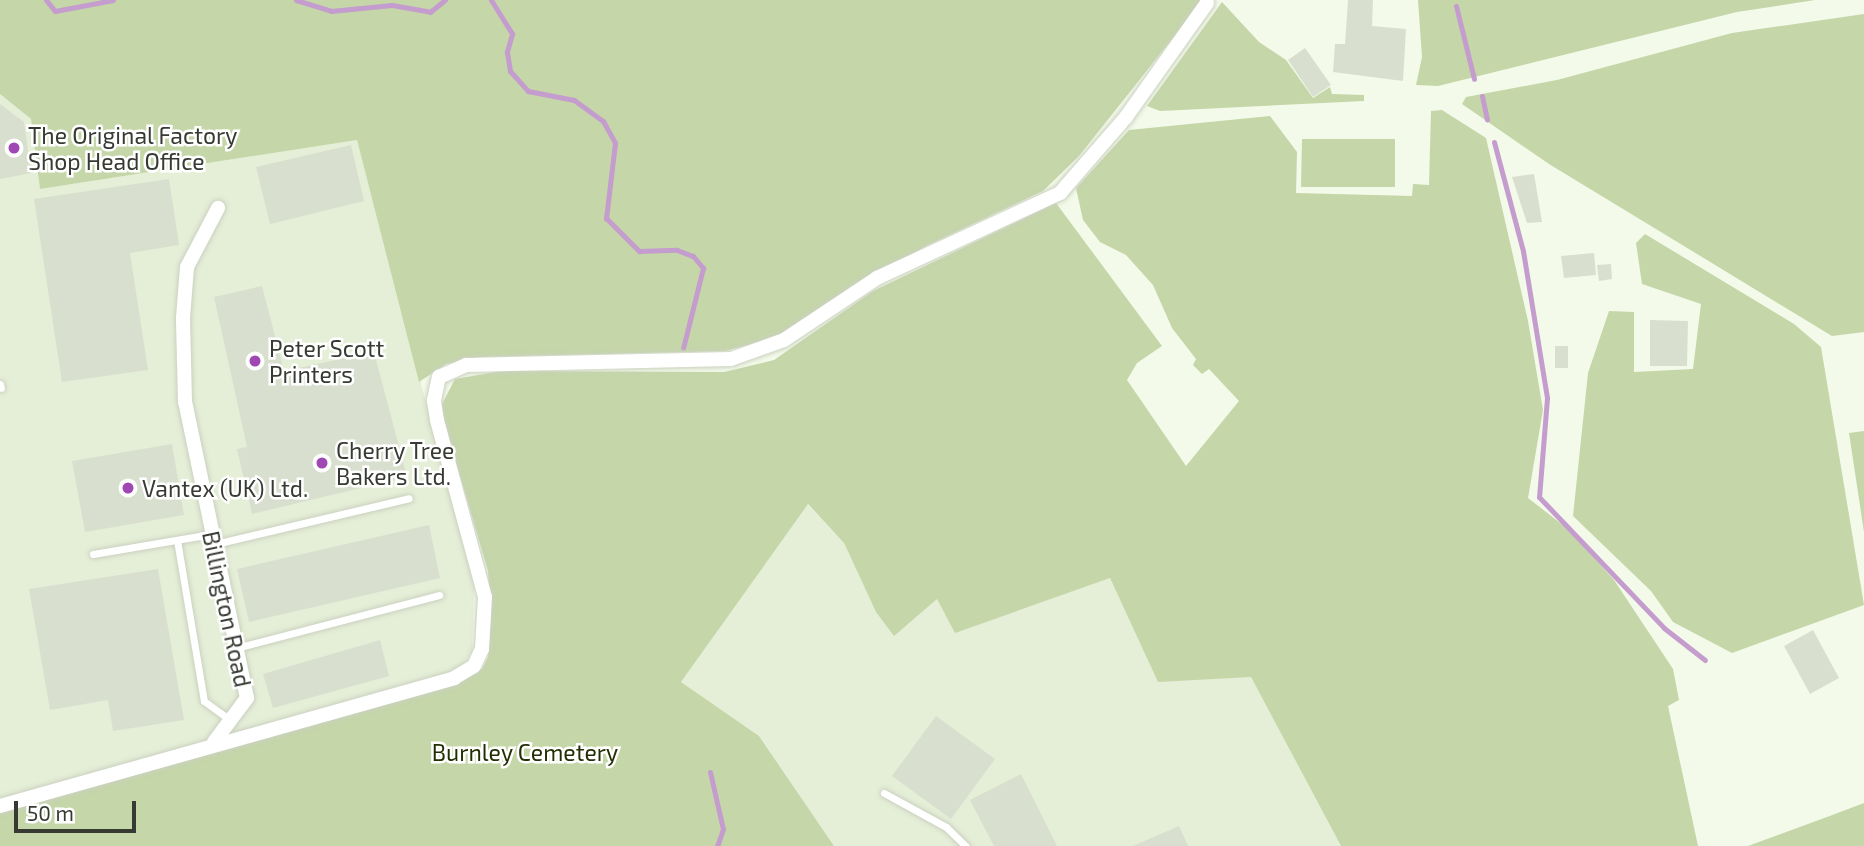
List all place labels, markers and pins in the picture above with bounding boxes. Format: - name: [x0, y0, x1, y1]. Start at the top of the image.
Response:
- place label: The Original Factory Shop Head Office: [28, 121, 238, 175]
- marker: The Original Factory Shop Head Office: [6, 140, 22, 156]
- place label: Peter Scott Printers: [269, 334, 385, 388]
- marker: Peter Scott Printers: [247, 353, 263, 369]
- place label: Cherry Tree Bakers Ltd.: [336, 436, 455, 490]
- marker: Cherry Tree Bakers Ltd.: [314, 455, 330, 471]
- place label: Vantex (UK) Ltd.: [142, 474, 308, 502]
- marker: Vantex (UK) Ltd.: [120, 480, 136, 496]

